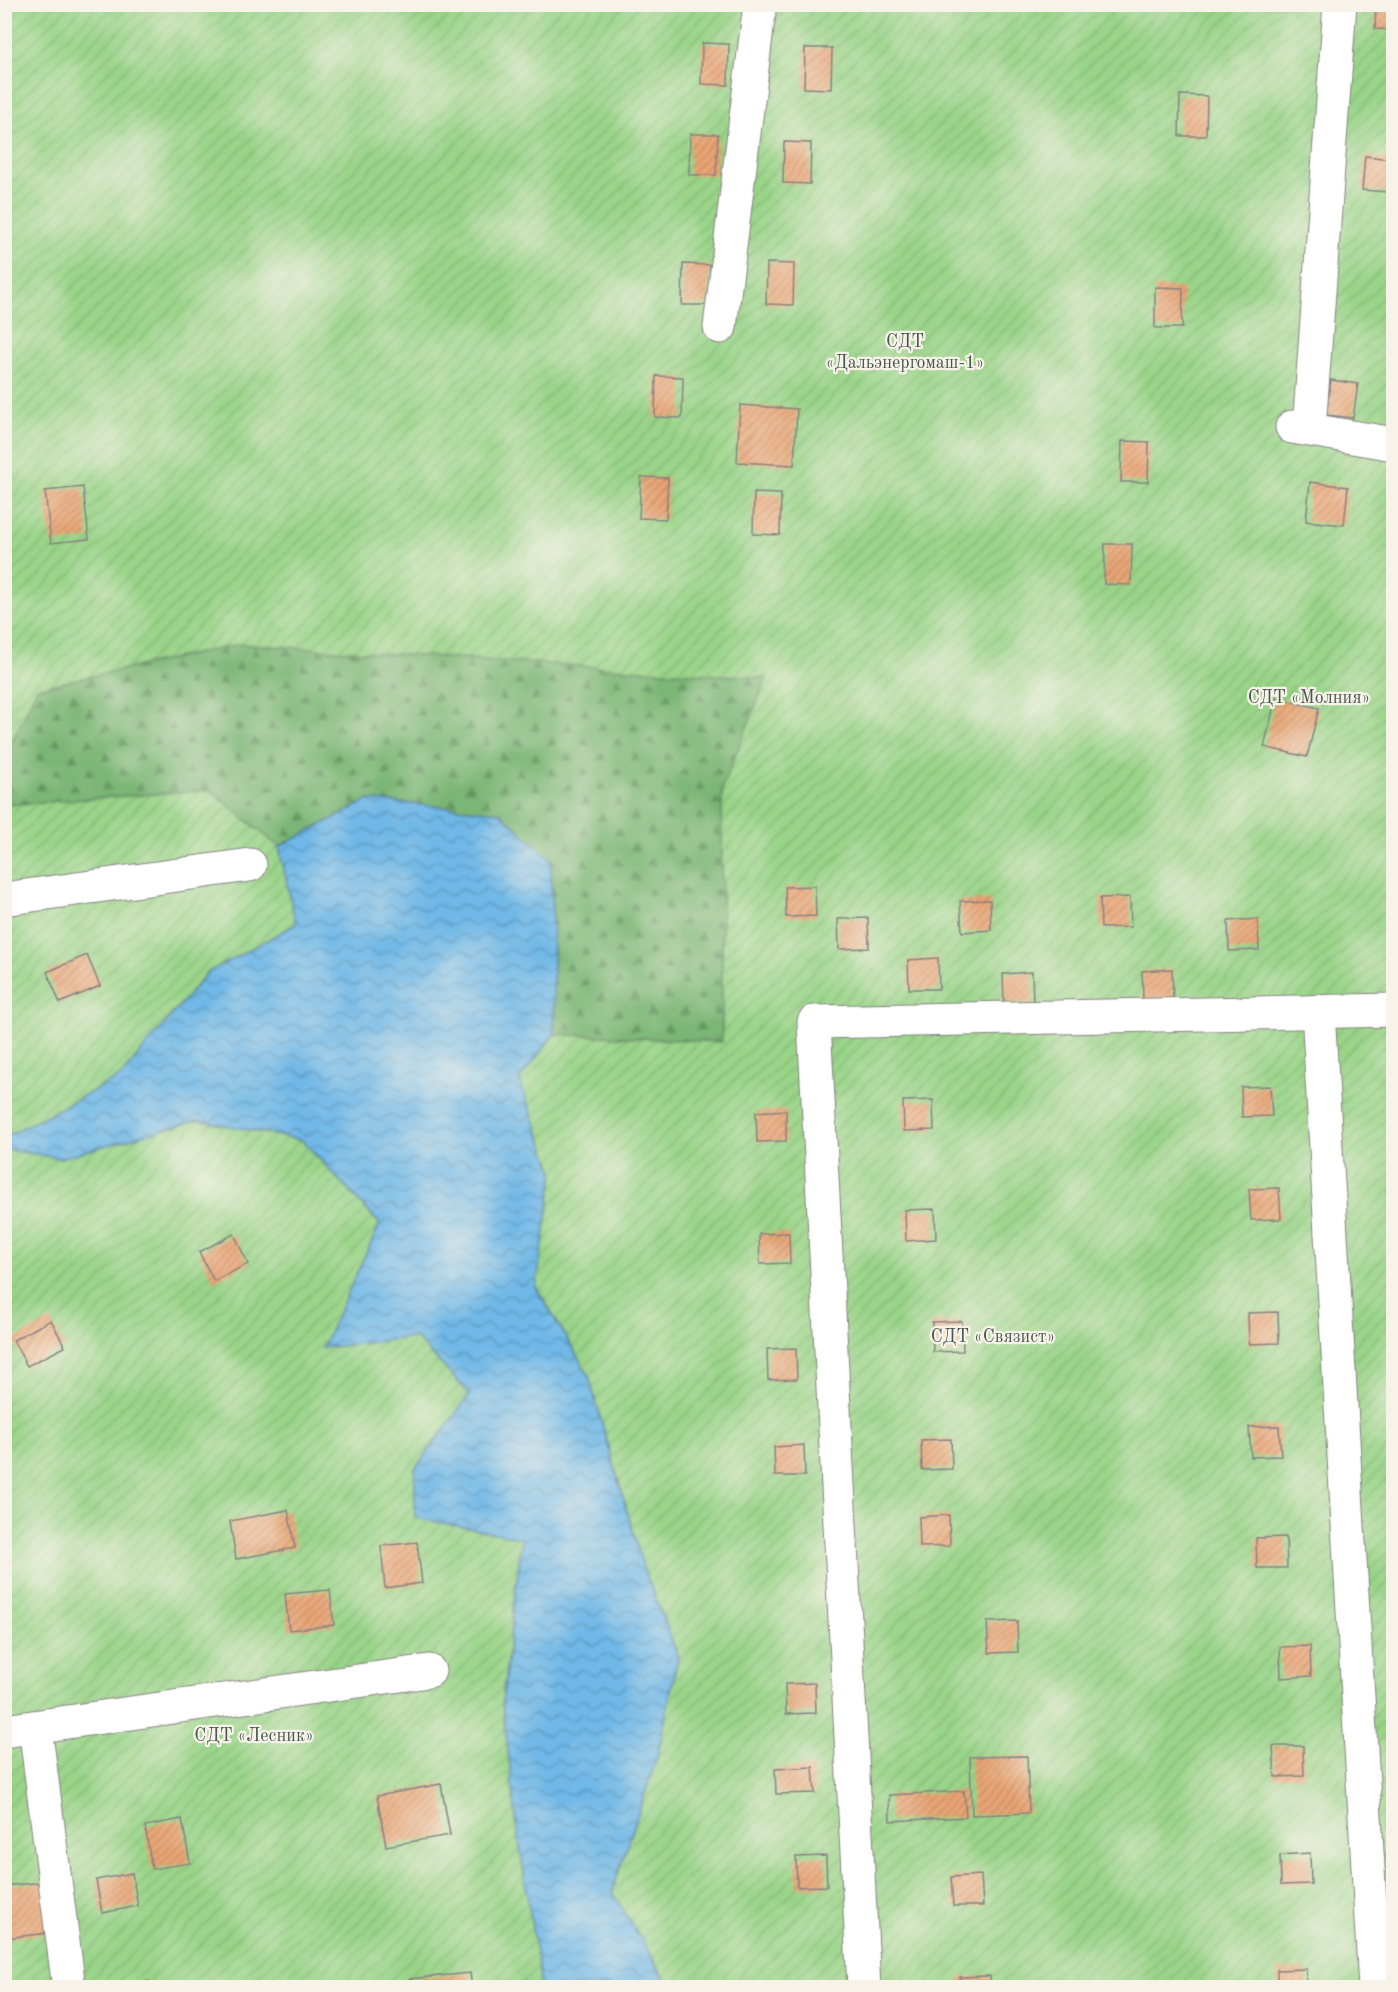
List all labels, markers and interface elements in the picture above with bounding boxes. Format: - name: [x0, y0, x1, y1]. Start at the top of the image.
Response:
- park label: СДТ «Дальэнергомаш-1»: [826, 333, 984, 372]
- park label: СДТ «Молния»: [1248, 689, 1370, 707]
- park label: СДТ «Связист»: [931, 1328, 1055, 1346]
- park label: СДТ «Лесник»: [194, 1727, 314, 1745]

